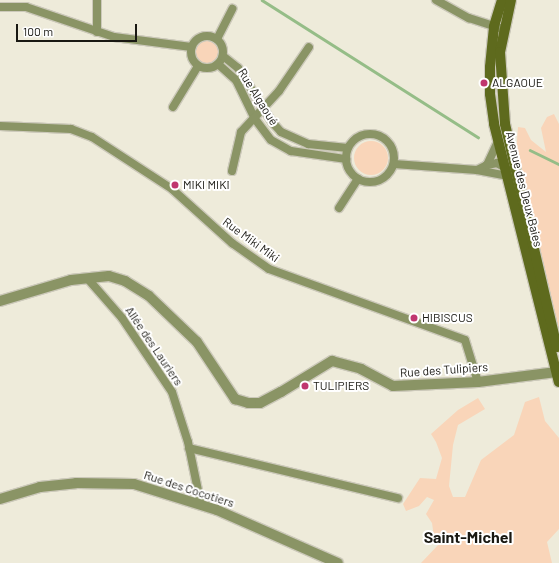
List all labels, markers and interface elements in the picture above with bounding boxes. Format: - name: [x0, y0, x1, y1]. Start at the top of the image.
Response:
- scale bar: [18, 16, 139, 42]
- text: 100 m: [23, 24, 53, 38]
- street label: Rue Algaoué: [235, 66, 281, 128]
- place label: ALGAOUE: [492, 76, 543, 90]
- marker: ALGAOUE: [479, 78, 489, 88]
- street label: Avenue des Deux Baies: [503, 130, 545, 248]
- place label: MIKI MIKI: [183, 178, 230, 192]
- marker: MIKI MIKI: [170, 180, 180, 190]
- street label: Rue Miki Miki: [220, 215, 282, 265]
- street label: Allée des Lauriers: [122, 304, 186, 388]
- place label: HIBISCUS: [422, 311, 473, 325]
- marker: HIBISCUS: [409, 313, 419, 323]
- street label: Rue des Tulipiers: [399, 360, 489, 380]
- place label: TULIPIERS: [313, 379, 369, 393]
- marker: TULIPIERS: [300, 381, 310, 391]
- street label: Rue des Cocotiers: [142, 468, 236, 510]
- district label: Saint-Michel: [424, 527, 512, 547]

